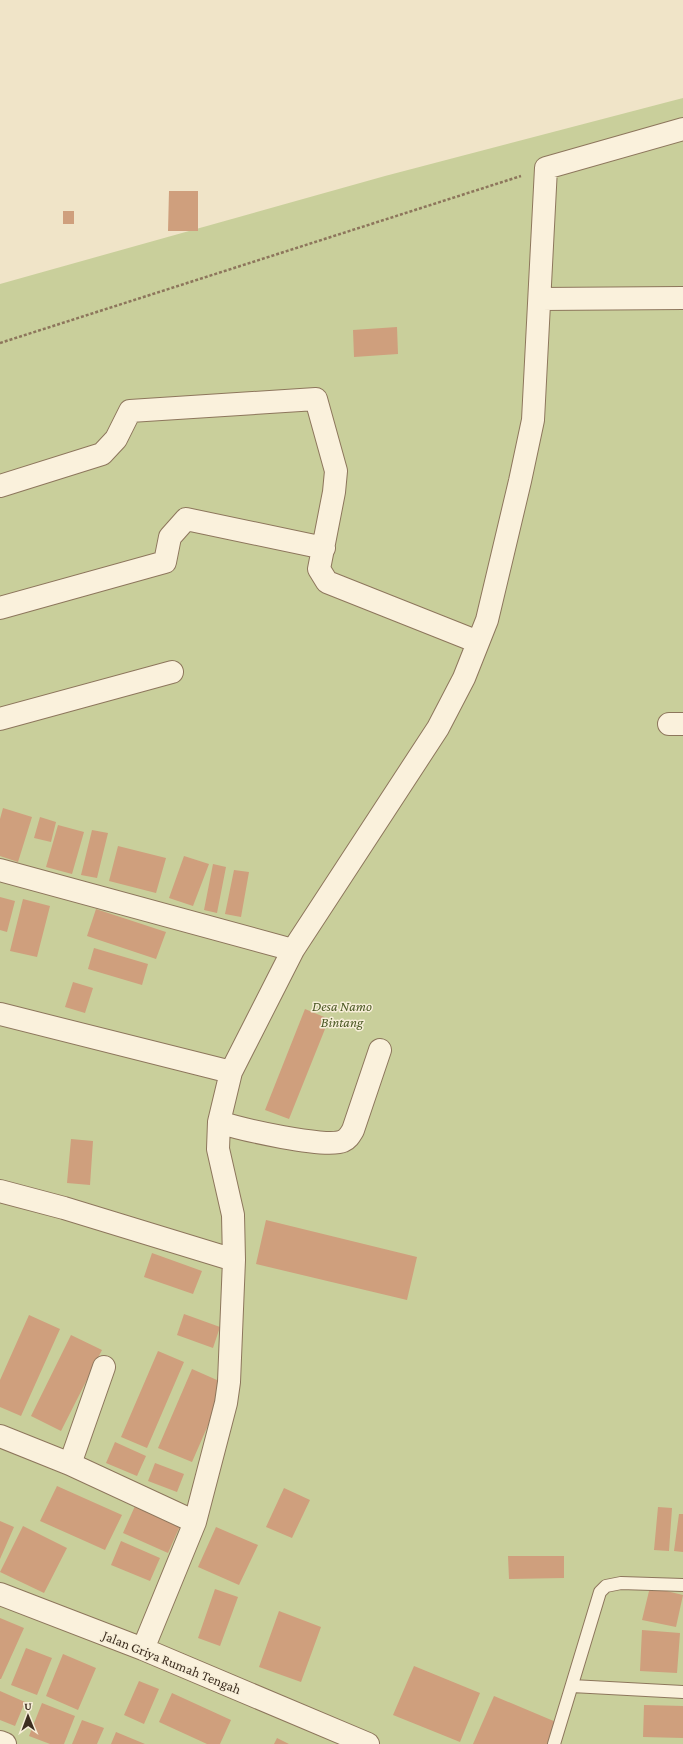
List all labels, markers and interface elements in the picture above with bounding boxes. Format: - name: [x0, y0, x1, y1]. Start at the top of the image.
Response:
- park label: Desa Namo Bintang: [312, 998, 372, 1030]
- street label: Jalan Griya Rumah Tengah: [98, 1626, 244, 1697]
- north arrow: [8, 1696, 48, 1736]
- text: U: [24, 1700, 32, 1712]

